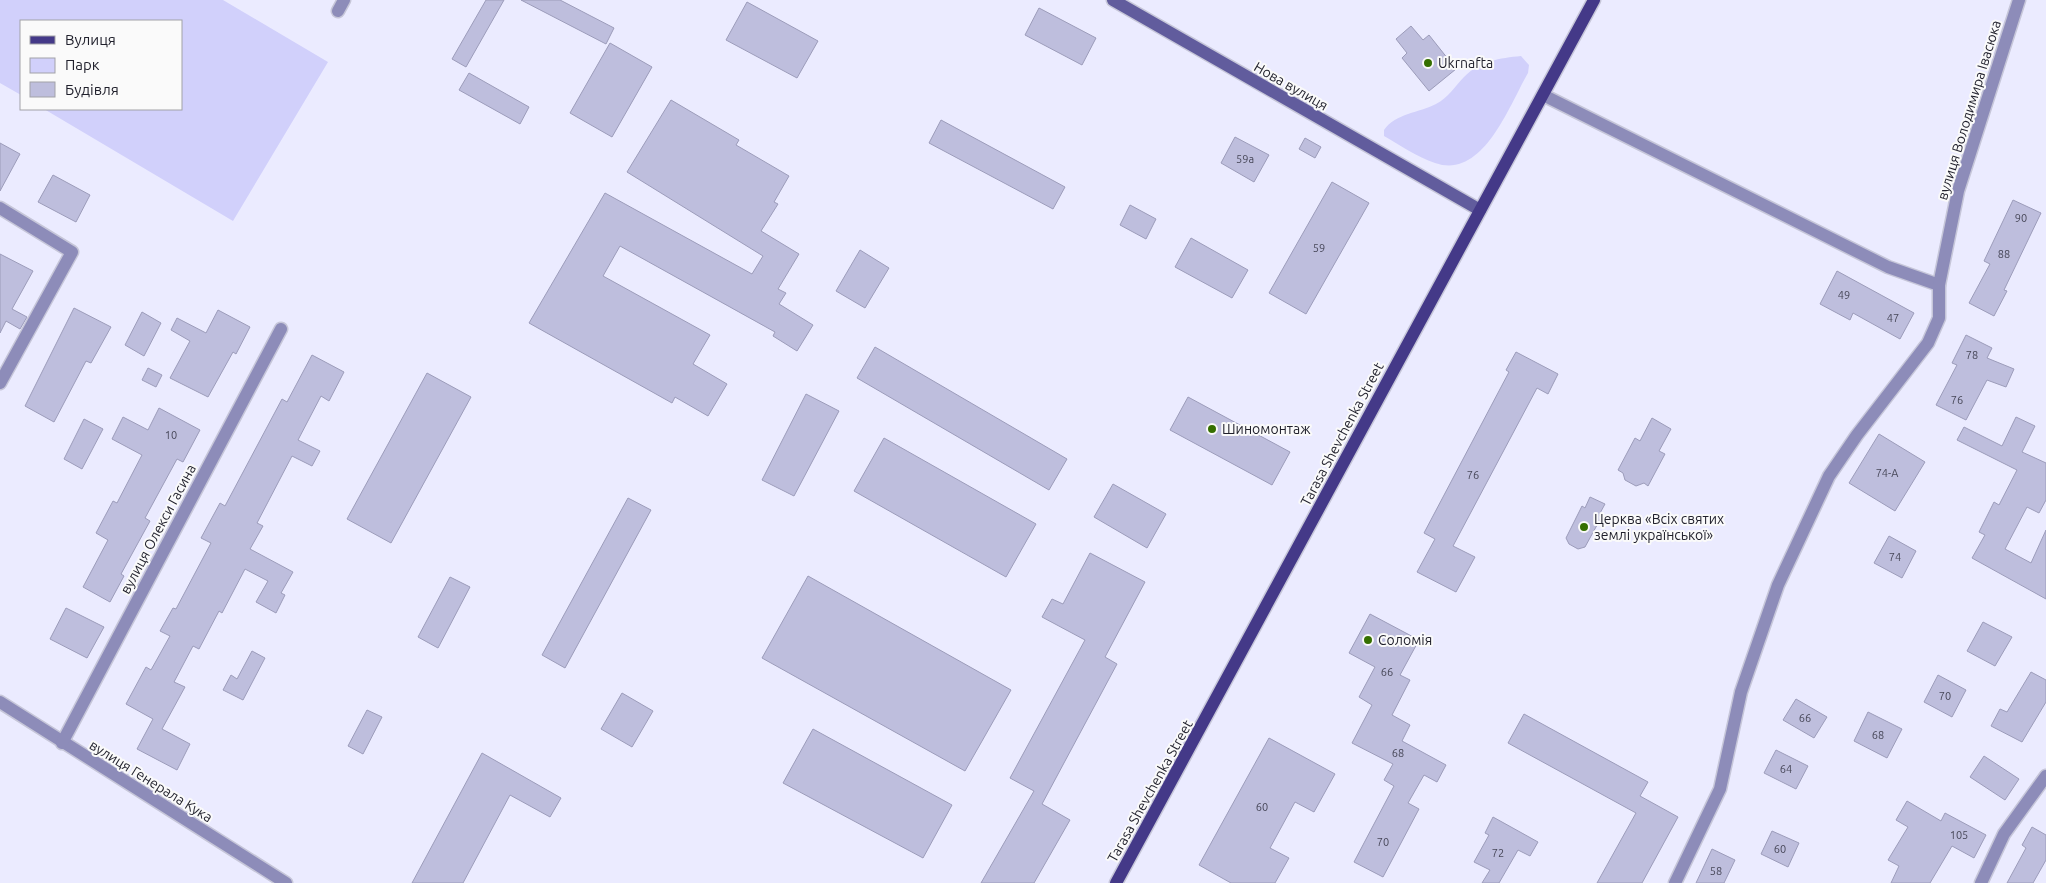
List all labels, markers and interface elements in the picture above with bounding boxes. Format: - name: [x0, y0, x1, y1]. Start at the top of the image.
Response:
- street label: вулиця Володимира Івасюка: [1934, 18, 2004, 202]
- legend: [20, 20, 182, 110]
- text: Вулиця: [65, 31, 116, 48]
- place label: Ukrnafta: [1438, 55, 1493, 71]
- text: Парк: [65, 56, 100, 73]
- marker: Ukrnafta: [1422, 57, 1434, 69]
- street label: Нова вулиця: [1251, 58, 1331, 114]
- text: Будівля: [65, 81, 119, 98]
- house number: 59а: [1236, 153, 1254, 165]
- house number: 90: [2015, 212, 2027, 224]
- house number: 59: [1313, 242, 1325, 254]
- house number: 88: [1998, 248, 2010, 260]
- house number: 49: [1838, 289, 1850, 301]
- house number: 47: [1887, 312, 1899, 324]
- house number: 78: [1966, 349, 1978, 361]
- street label: Tarasa Shevchenka Street: [1297, 359, 1387, 508]
- house number: 76: [1951, 394, 1963, 406]
- place label: Шиномонтаж: [1222, 421, 1311, 437]
- marker: Шиномонтаж: [1206, 423, 1218, 435]
- house number: 10: [165, 429, 177, 441]
- street label: вулиця Олекси Гасина: [117, 462, 199, 596]
- house number: 74-А: [1876, 467, 1899, 479]
- house number: 76: [1467, 469, 1479, 481]
- place label: Церква «Всіх святих землі української»: [1594, 511, 1724, 543]
- marker: Церква «Всіх святих землі української»: [1578, 521, 1590, 533]
- house number: 74: [1889, 551, 1901, 563]
- place label: Соломiя: [1378, 632, 1432, 648]
- marker: Соломiя: [1362, 634, 1374, 646]
- house number: 66: [1381, 666, 1393, 678]
- house number: 70: [1939, 690, 1951, 702]
- house number: 66: [1799, 712, 1811, 724]
- street label: Tarasa Shevchenka Street: [1104, 717, 1196, 865]
- house number: 68: [1872, 729, 1884, 741]
- street label: вулиця Генерала Кука: [87, 737, 215, 825]
- house number: 68: [1392, 747, 1404, 759]
- house number: 64: [1780, 763, 1792, 775]
- house number: 60: [1256, 801, 1268, 813]
- house number: 105: [1950, 829, 1968, 841]
- house number: 70: [1377, 836, 1389, 848]
- house number: 60: [1774, 843, 1786, 855]
- house number: 72: [1492, 847, 1504, 859]
- house number: 58: [1710, 865, 1722, 877]

